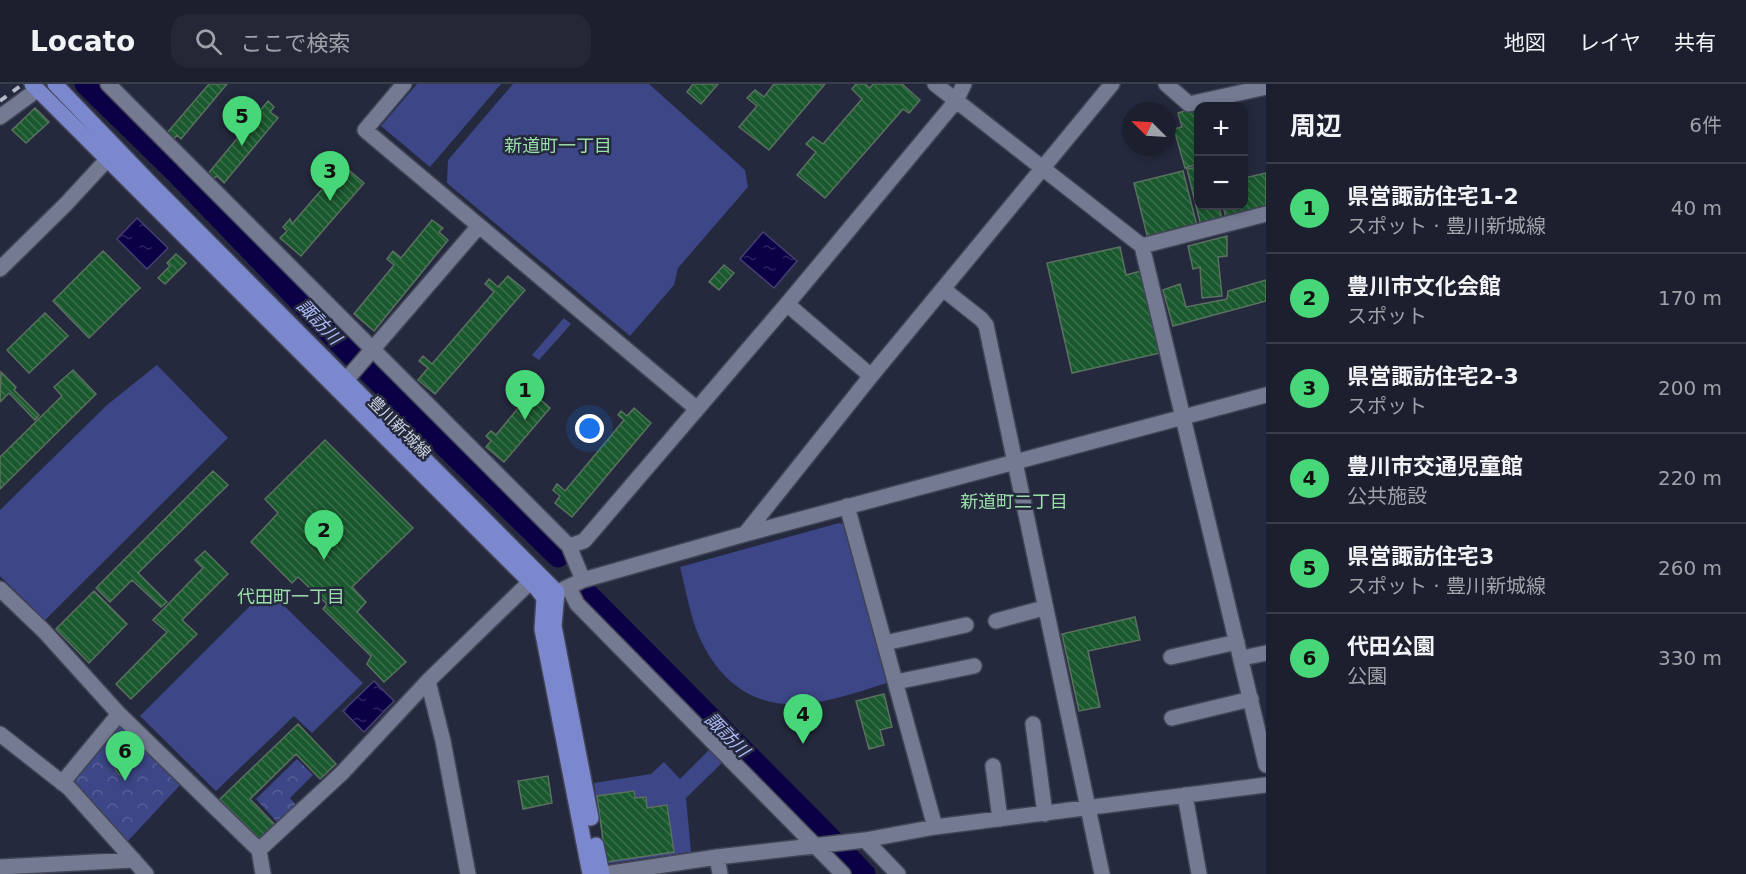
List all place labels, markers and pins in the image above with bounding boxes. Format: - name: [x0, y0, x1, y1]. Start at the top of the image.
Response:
- pin: 5: [222, 97, 262, 146]
- pin: 3: [310, 152, 350, 201]
- pin: 1: [506, 370, 544, 420]
- pin: 2: [304, 510, 344, 560]
- pin: 4: [784, 694, 822, 744]
- pin: 6: [106, 732, 144, 781]

